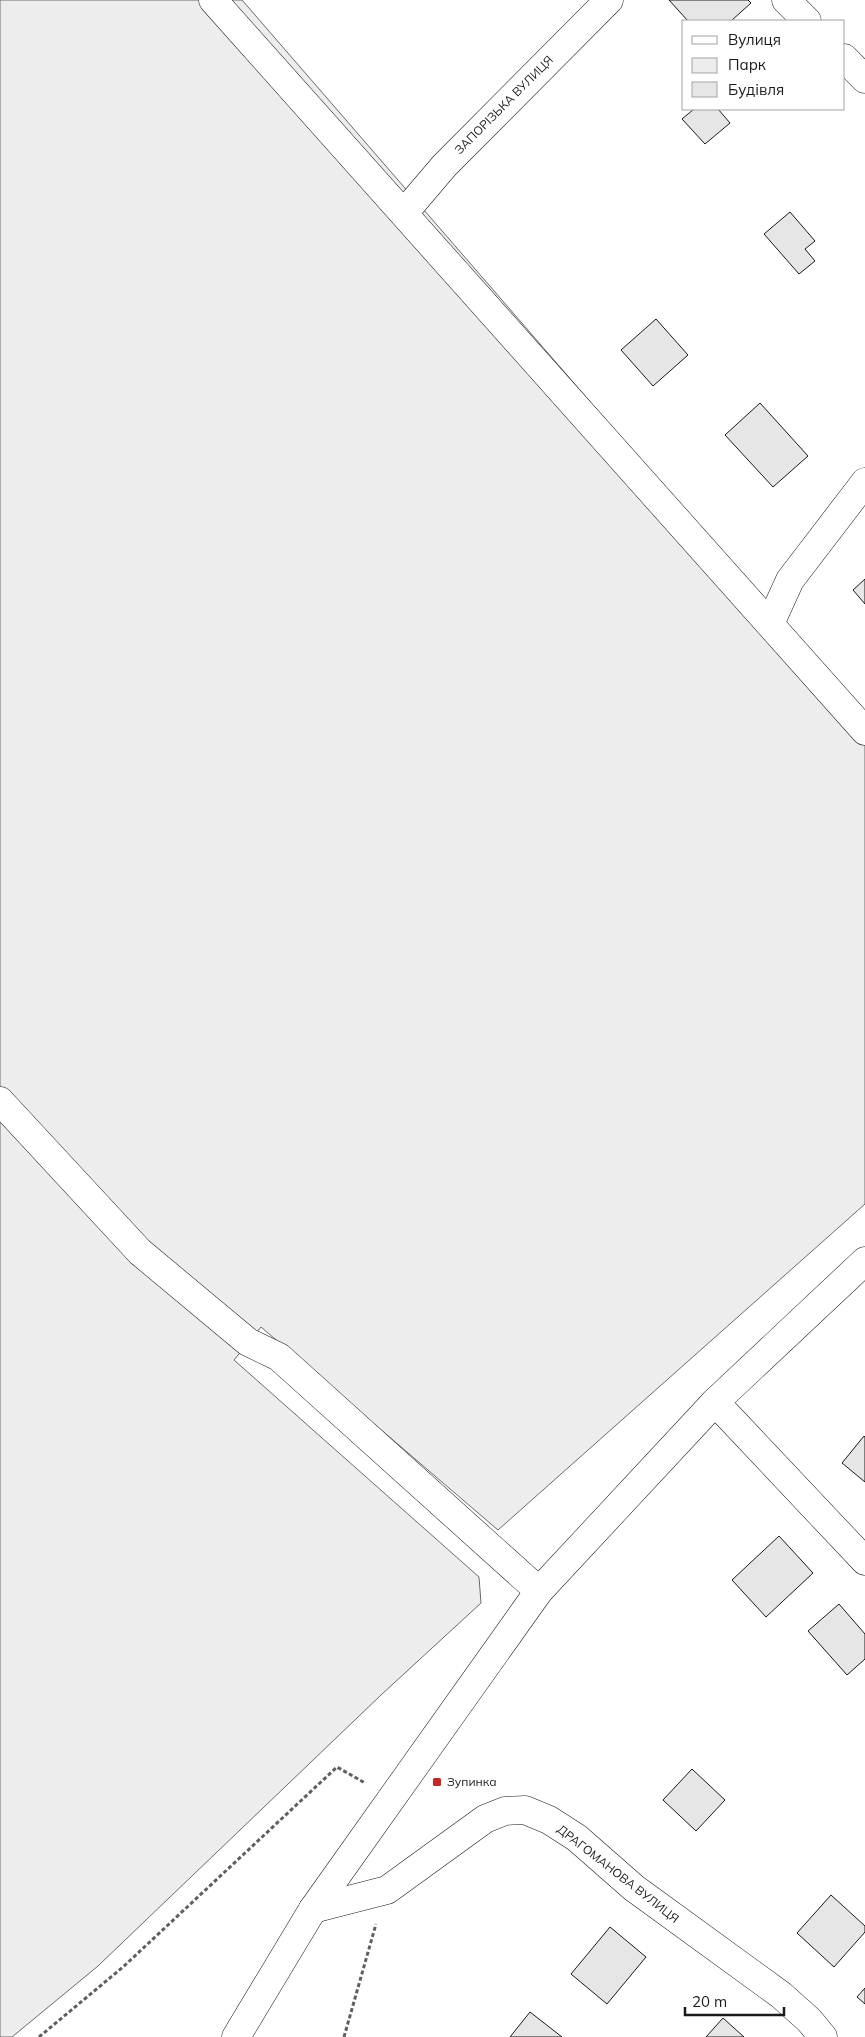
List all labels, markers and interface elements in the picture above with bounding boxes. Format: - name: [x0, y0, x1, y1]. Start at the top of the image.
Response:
- legend: [682, 20, 845, 110]
- text: Вулиця: [728, 30, 781, 49]
- street label: ЗАПОРІЗЬКА ВУЛИЦЯ: [451, 52, 556, 157]
- text: Парк: [728, 55, 767, 74]
- text: Будівля: [728, 80, 784, 99]
- place label: Зупинка: [447, 1774, 497, 1789]
- marker: Зупинка: [431, 1776, 443, 1788]
- street label: ДРАГОМАНОВА ВУЛИЦЯ: [554, 1821, 682, 1926]
- scale bar: [685, 1984, 784, 2016]
- text: 20 m: [692, 1992, 727, 2011]

